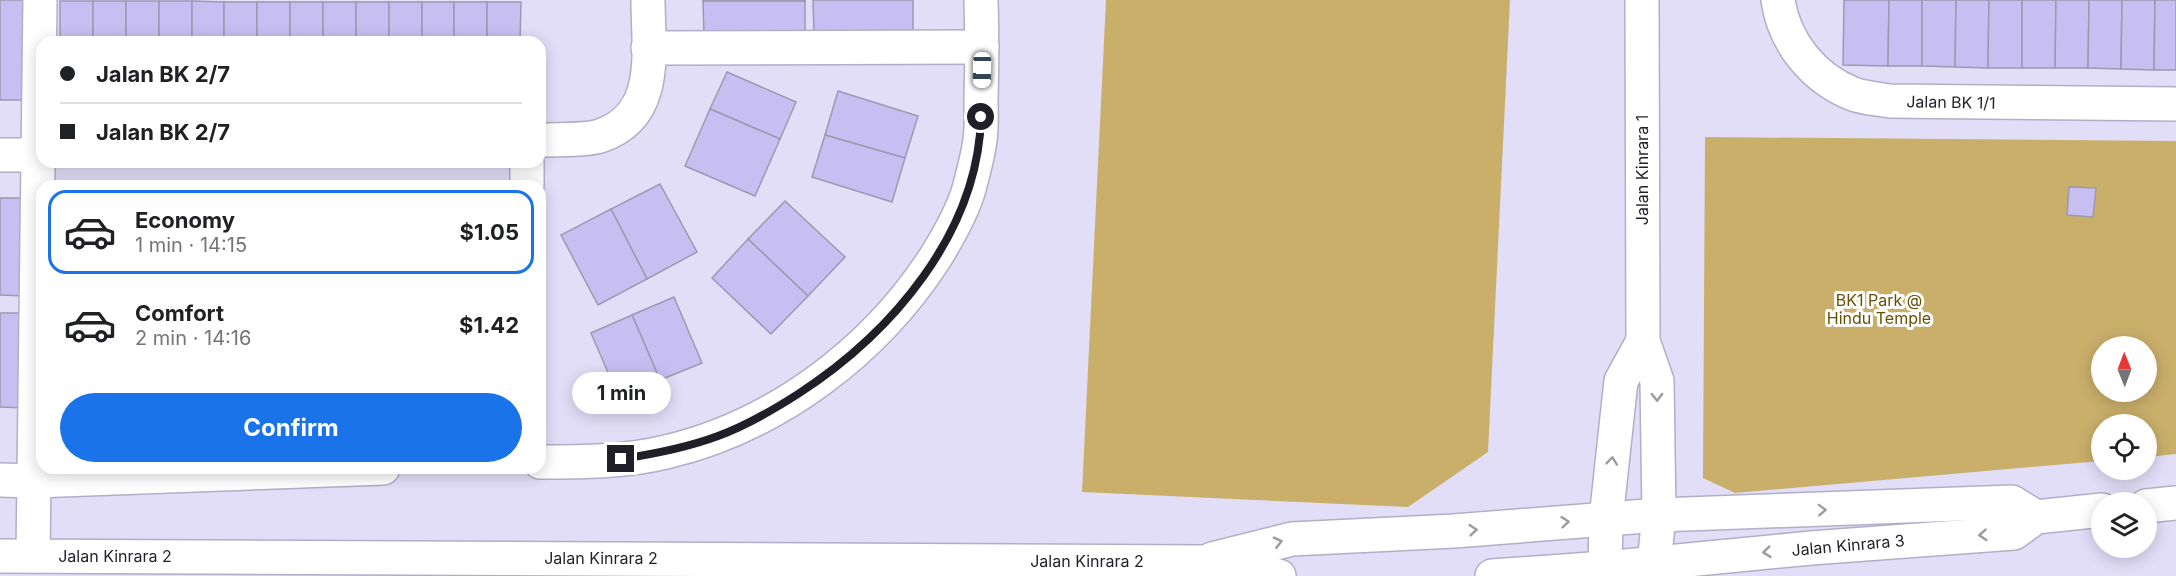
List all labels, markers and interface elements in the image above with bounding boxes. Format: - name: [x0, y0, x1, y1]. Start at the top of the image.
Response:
- car: [973, 52, 991, 88]
- text: Jalan BK 2/7: [96, 61, 230, 87]
- street label: Jalan BK 1/1: [1906, 91, 1996, 113]
- route start: [967, 103, 994, 130]
- street label: Jalan Kinrara 1: [1632, 115, 1652, 225]
- text: Jalan BK 2/7: [96, 119, 230, 145]
- icon: car: [63, 205, 117, 259]
- text: Economy: [135, 207, 235, 233]
- text: $1.05: [460, 219, 519, 245]
- text: 1 min · 14:15: [135, 233, 247, 257]
- park label: BK1 Park @ Hindu Temple: [1827, 290, 1931, 328]
- icon: car: [63, 298, 117, 352]
- text: Comfort: [135, 300, 224, 326]
- text: $1.42: [459, 312, 519, 338]
- text: 2 min · 14:16: [135, 326, 251, 350]
- north arrow: [2091, 336, 2157, 402]
- map controls: [2091, 336, 2157, 558]
- callout: 1 min: [572, 372, 670, 414]
- text: 1 min: [597, 381, 646, 405]
- button: Confirm: [60, 393, 522, 462]
- one-way arrow: [1651, 393, 1663, 402]
- button: locate: [2091, 414, 2157, 480]
- route end: [607, 445, 634, 472]
- one-way arrow: [1605, 456, 1618, 465]
- button: layers: [2091, 492, 2157, 558]
- one-way arrow: [1818, 504, 1827, 517]
- one-way arrow: [1561, 516, 1570, 529]
- one-way arrow: [1468, 523, 1477, 536]
- one-way arrow: [1978, 528, 1987, 541]
- street label: Jalan Kinrara 3: [1791, 530, 1905, 560]
- one-way arrow: [1273, 537, 1283, 550]
- one-way arrow: [1763, 545, 1772, 558]
- street label: Jalan Kinrara 2: [58, 546, 172, 566]
- street label: Jalan Kinrara 2: [544, 548, 658, 568]
- street label: Jalan Kinrara 2: [1030, 551, 1144, 571]

